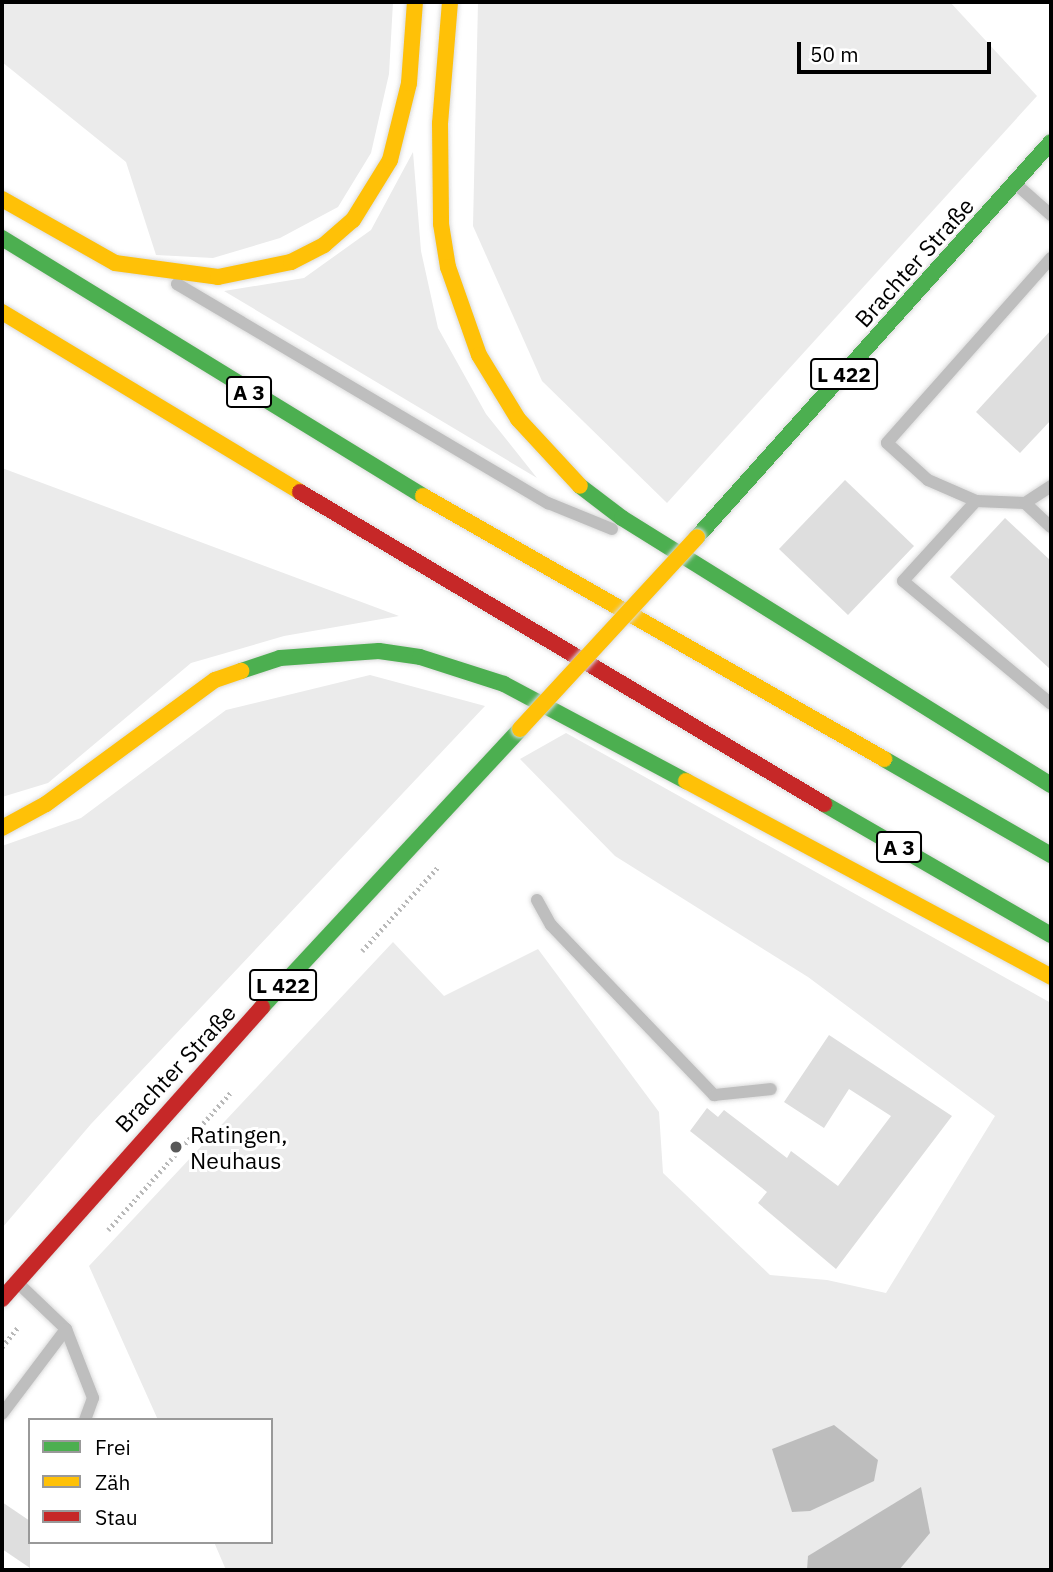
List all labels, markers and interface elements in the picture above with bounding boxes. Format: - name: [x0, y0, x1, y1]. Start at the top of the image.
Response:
- scale bar: [801, 28, 995, 72]
- text: 50 m: [810, 40, 859, 68]
- street label: Brachter Straße: [849, 192, 979, 332]
- road number: L 422: [809, 356, 879, 392]
- road number: A 3: [224, 374, 274, 410]
- road number: A 3: [874, 830, 923, 864]
- road number: L 422: [248, 968, 318, 1002]
- street label: Brachter Straße: [109, 999, 241, 1137]
- place label: Ratingen, Neuhaus: [190, 1120, 288, 1174]
- marker: Ratingen, Neuhaus: [168, 1139, 184, 1155]
- legend: [28, 1418, 273, 1544]
- text: Frei: [95, 1433, 131, 1461]
- text: Zäh: [95, 1468, 130, 1496]
- text: Stau: [95, 1503, 138, 1531]

